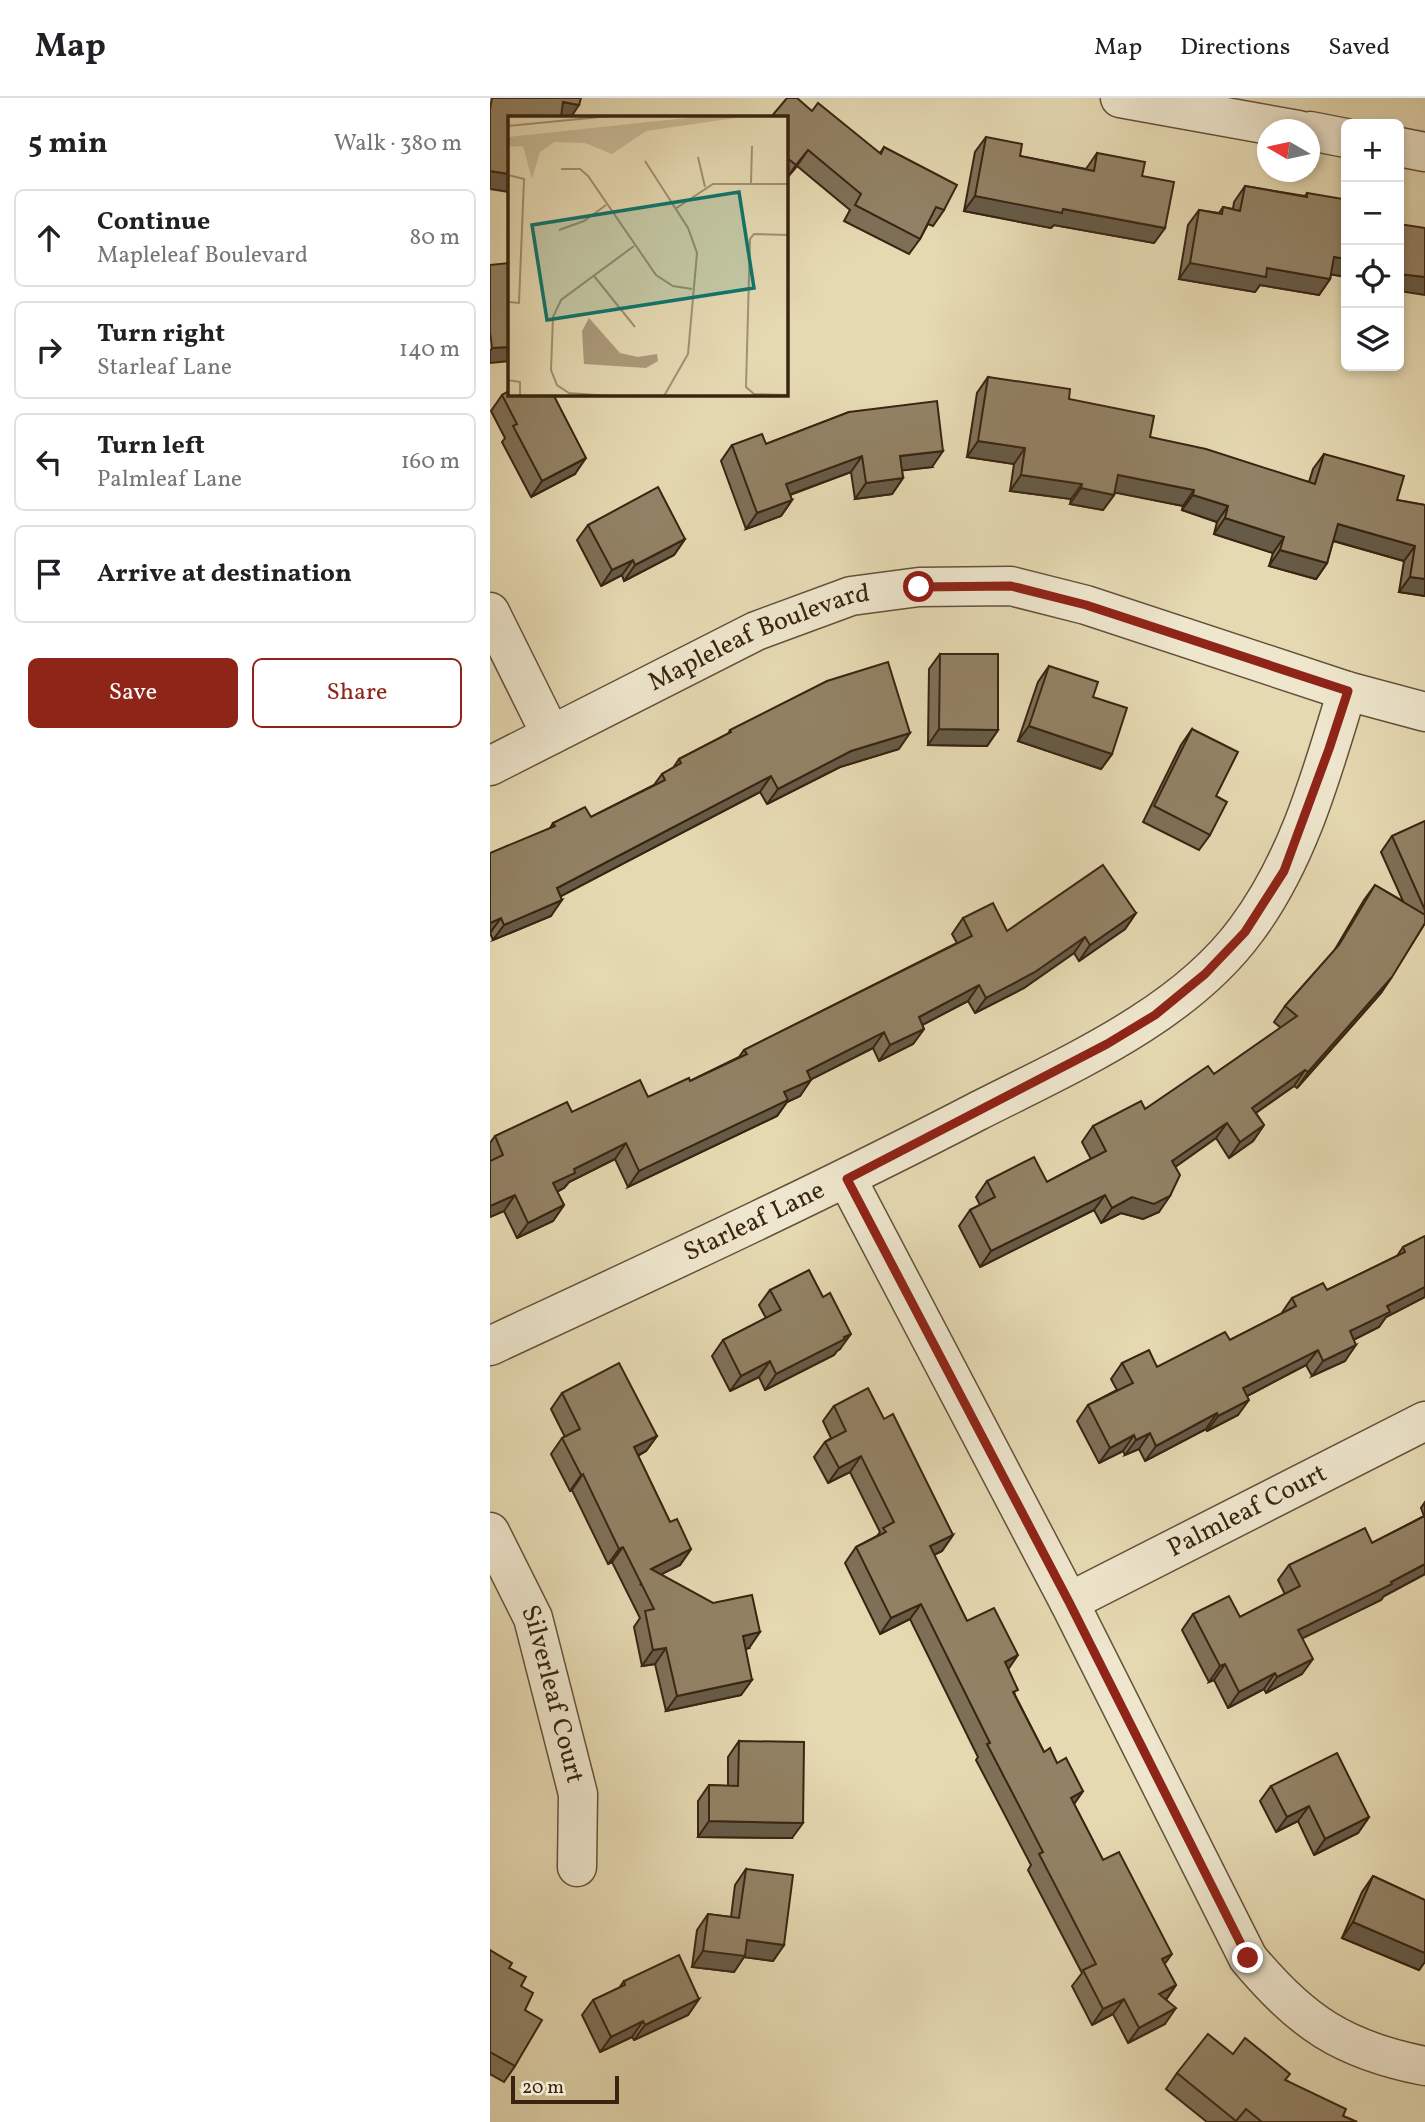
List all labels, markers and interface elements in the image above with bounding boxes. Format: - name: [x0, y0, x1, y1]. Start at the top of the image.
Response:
- text: Map: [35, 25, 106, 71]
- text: Map: [1094, 31, 1142, 65]
- text: Directions: [1180, 31, 1290, 65]
- text: Saved: [1328, 31, 1390, 65]
- inset map: [508, 116, 788, 396]
- north arrow: [1257, 119, 1320, 182]
- map controls: [1341, 119, 1404, 371]
- button: +: [1341, 119, 1404, 182]
- text: 5 min: [28, 123, 108, 165]
- text: Walk · 380 m: [334, 128, 462, 160]
- button: −: [1341, 182, 1404, 245]
- text: Continue: [97, 204, 210, 240]
- icon: ahead: [30, 219, 68, 257]
- text: 80 m: [410, 222, 460, 254]
- text: Mapleleaf Boulevard: [97, 240, 308, 272]
- button: locate: [1341, 245, 1404, 308]
- button: layers: [1341, 308, 1404, 371]
- text: Turn right: [97, 316, 225, 352]
- icon: right: [30, 331, 68, 369]
- text: 140 m: [399, 334, 460, 366]
- text: Starleaf Lane: [97, 352, 232, 384]
- text: Turn left: [97, 428, 205, 464]
- icon: left: [30, 443, 68, 481]
- text: 160 m: [401, 446, 460, 478]
- text: Palmleaf Lane: [97, 464, 242, 496]
- icon: arrive: [30, 555, 68, 593]
- text: Arrive at destination: [97, 556, 352, 592]
- route start: [903, 571, 934, 602]
- street label: Mapleleaf Boulevard: [642, 576, 872, 701]
- button: Save: [28, 658, 238, 728]
- button: Share: [252, 658, 462, 728]
- street label: Starleaf Lane: [678, 1173, 831, 1271]
- street label: Palmleaf Court: [1161, 1456, 1333, 1567]
- street label: Silverleaf Court: [511, 1599, 593, 1787]
- route end: [1232, 1942, 1263, 1973]
- scale bar: [511, 2073, 620, 2105]
- text: 20 m: [522, 2075, 564, 2101]

